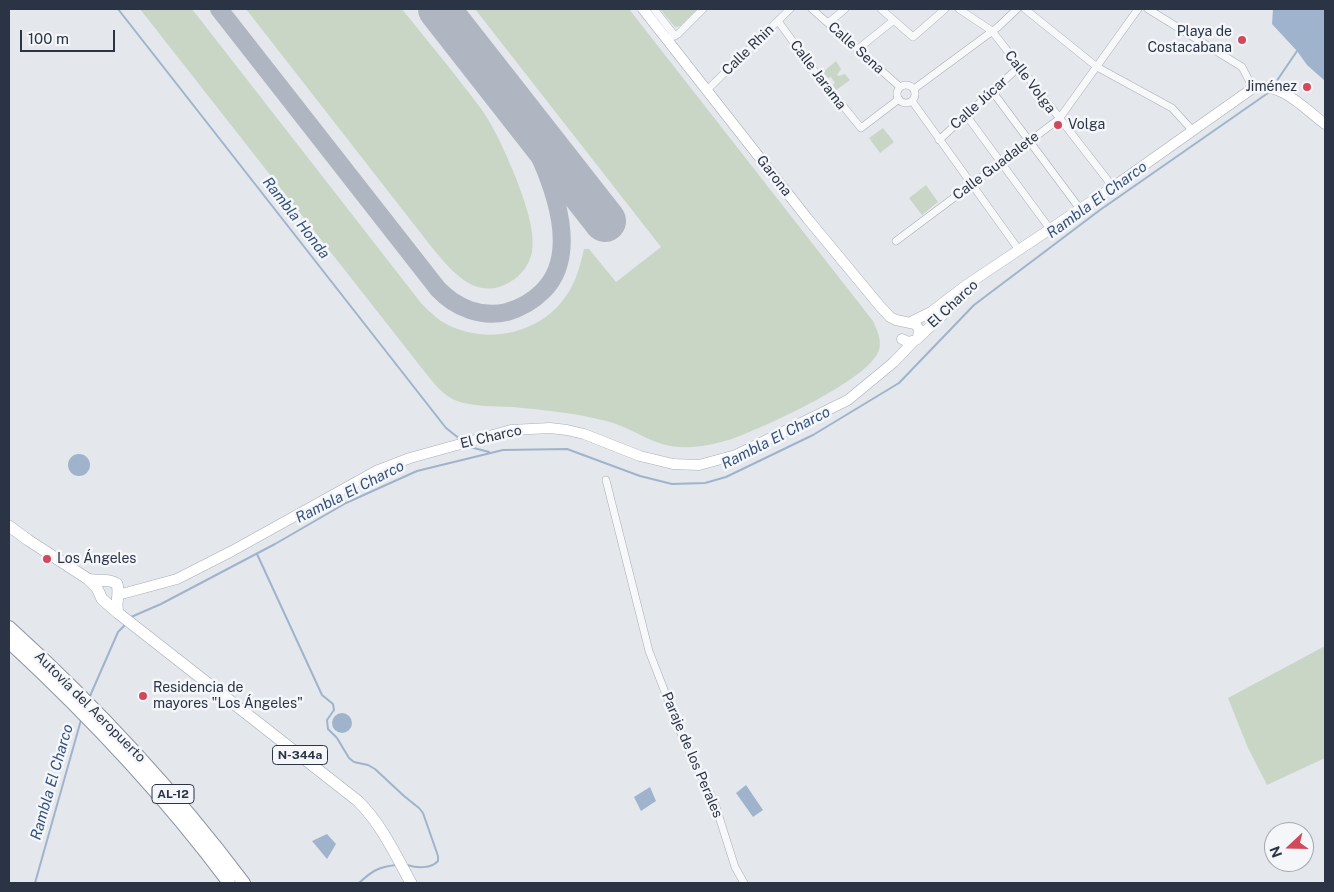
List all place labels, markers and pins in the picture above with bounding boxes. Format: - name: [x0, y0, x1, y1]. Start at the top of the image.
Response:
- place label: Playa de Costacabana: [1147, 24, 1232, 56]
- marker: Playa de Costacabana: [1236, 34, 1248, 46]
- place label: Jiménez: [1245, 79, 1297, 95]
- marker: Jiménez: [1301, 81, 1313, 93]
- place label: Volga: [1068, 117, 1105, 133]
- marker: Volga: [1052, 119, 1064, 131]
- place label: Los Ángeles: [57, 551, 136, 567]
- marker: Los Ángeles: [41, 553, 53, 565]
- place label: Residencia de mayores "Los Ángeles": [153, 680, 303, 712]
- marker: Residencia de mayores "Los Ángeles": [137, 690, 149, 702]

